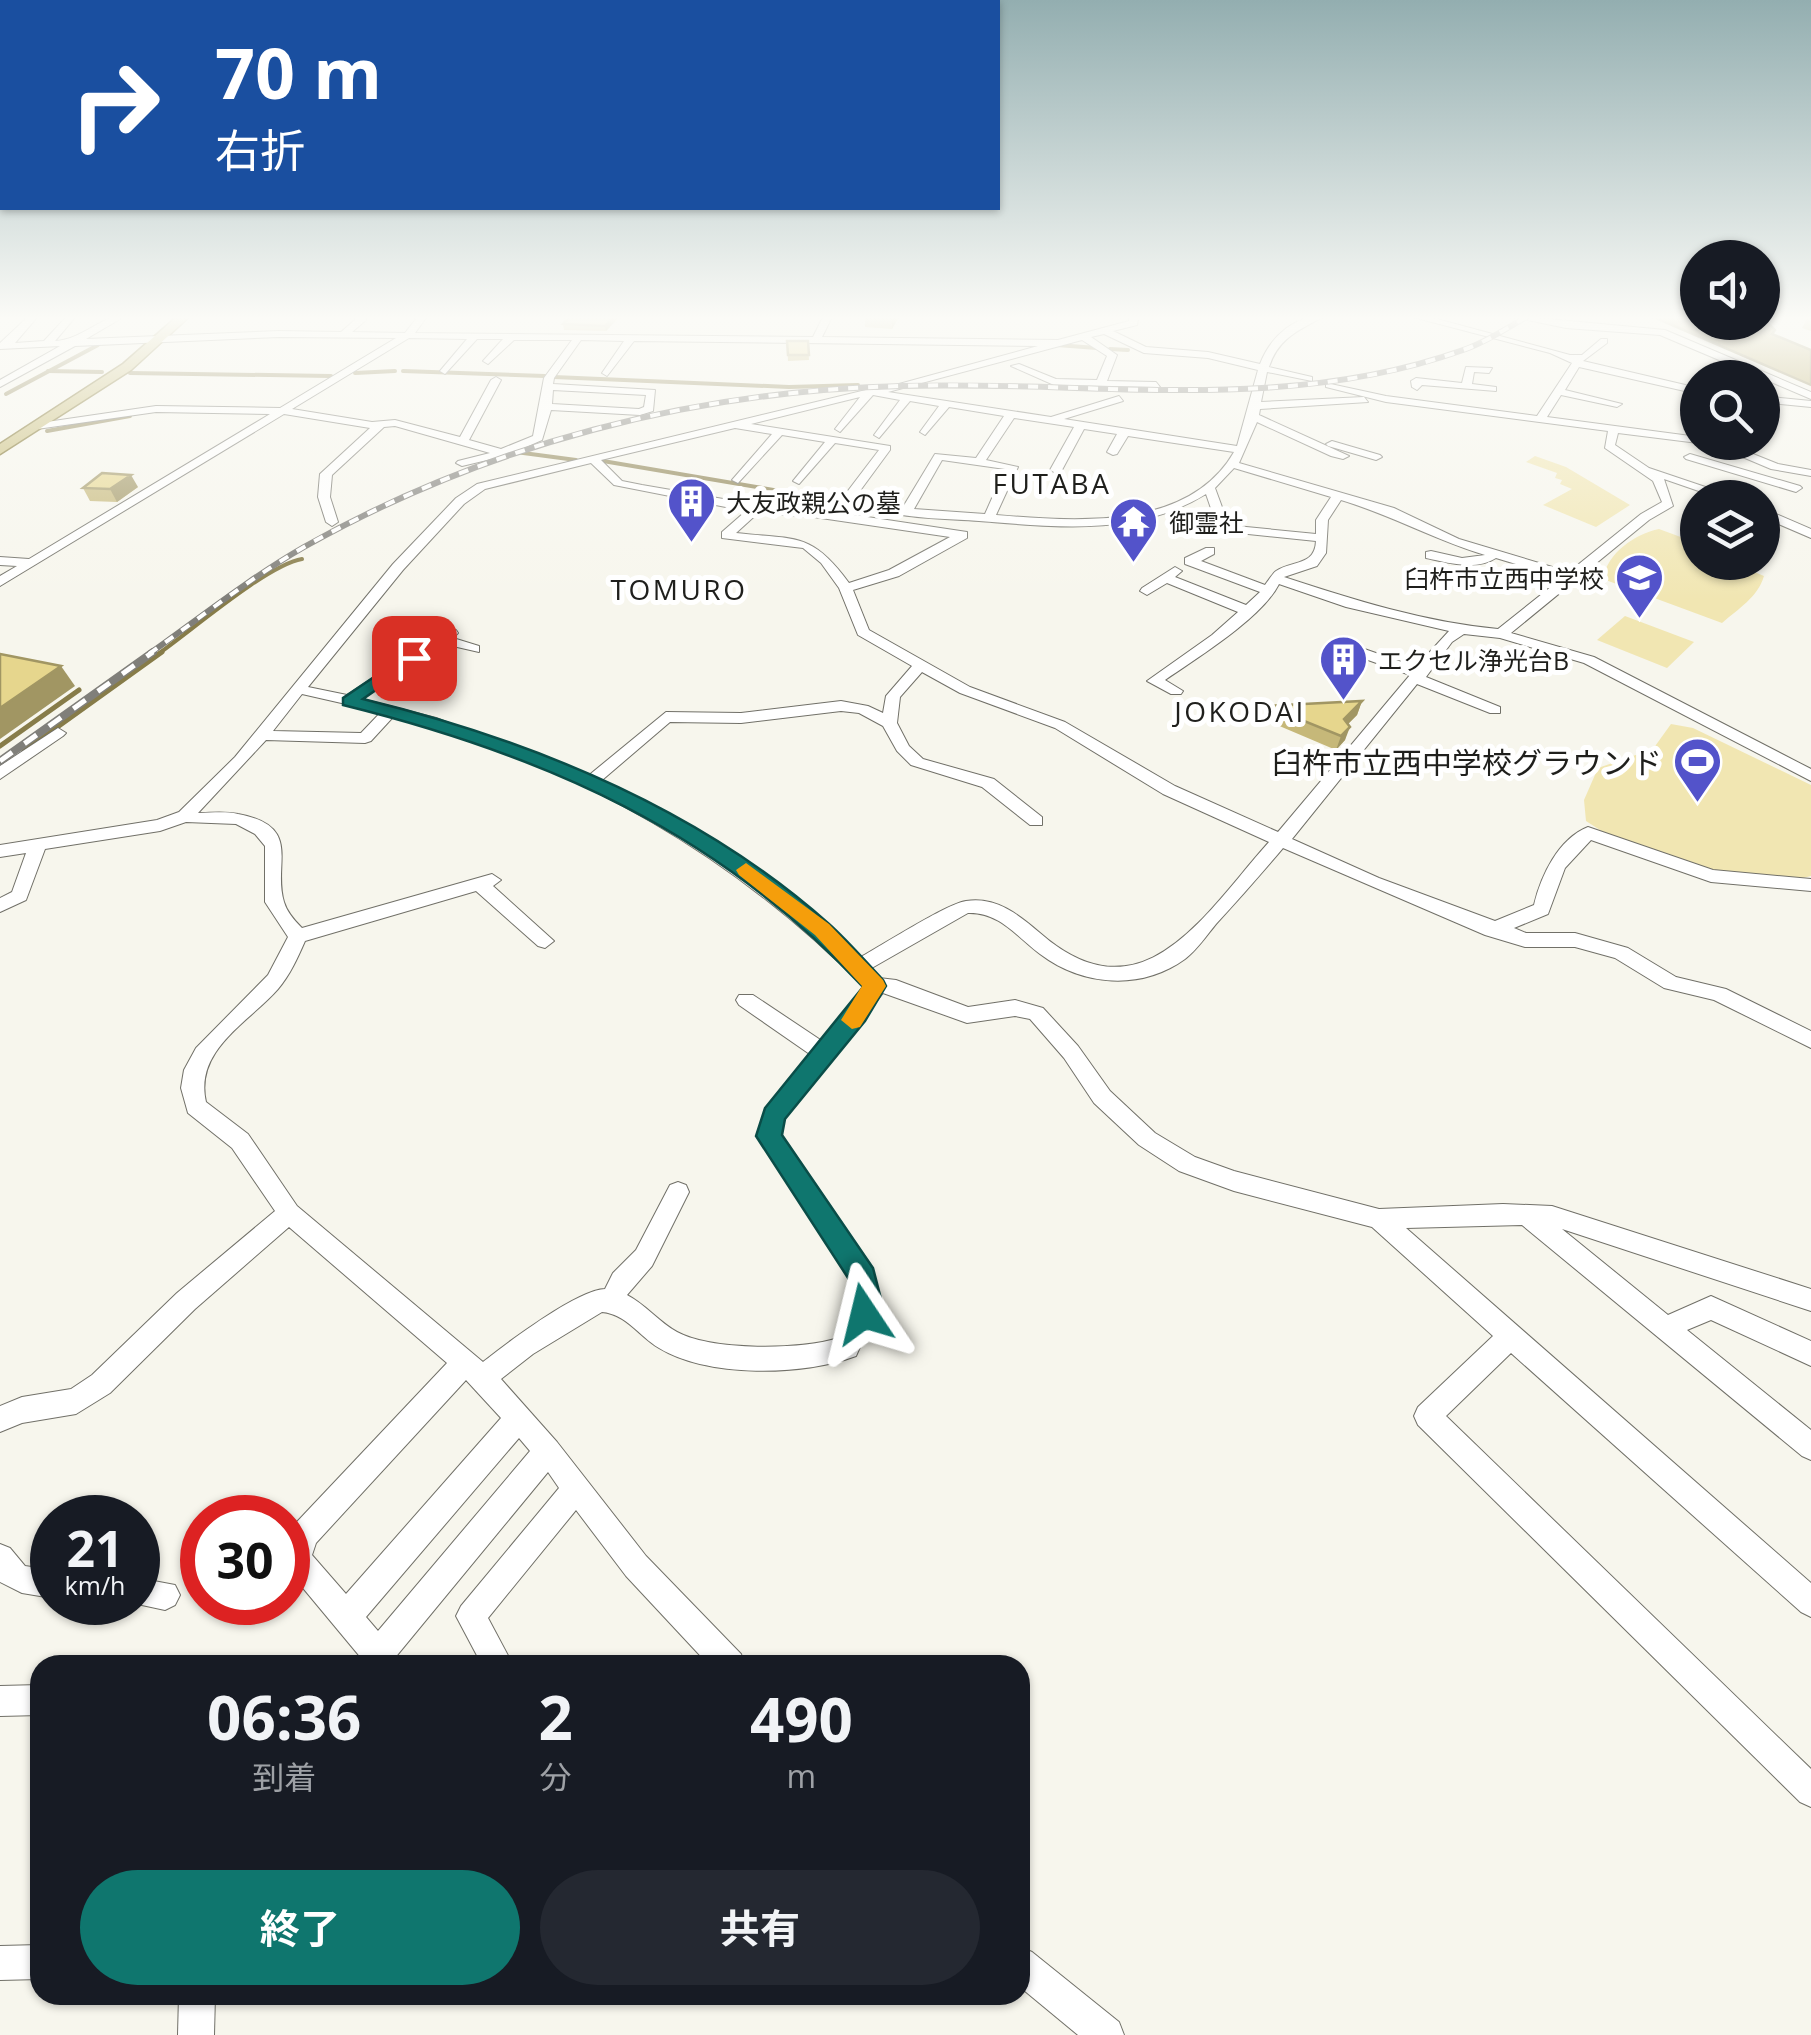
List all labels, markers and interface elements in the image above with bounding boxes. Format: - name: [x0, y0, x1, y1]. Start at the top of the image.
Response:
- text: 70 m: [215, 24, 382, 120]
- icon: right: [50, 40, 180, 170]
- text: 右折: [215, 119, 305, 180]
- map controls: [1680, 240, 1780, 580]
- button: sound: [1680, 240, 1780, 340]
- button: search: [1680, 360, 1780, 460]
- district label: FUTABA: [993, 464, 1111, 502]
- building icon: 大友政親公の墓: [665, 476, 717, 544]
- button: layers: [1680, 480, 1780, 580]
- place label: 大友政親公の墓: [726, 485, 901, 519]
- temple icon: 御霊社: [1108, 496, 1160, 564]
- place label: 御霊社: [1169, 505, 1244, 539]
- school or university icon: 臼杵市立西中学校: [1613, 552, 1665, 620]
- place label: 臼杵市立西中学校: [1404, 561, 1604, 595]
- district label: TOMURO: [611, 570, 747, 608]
- pin: [372, 616, 457, 701]
- icon: arrive: [387, 631, 442, 686]
- building icon: エクセル浄光台B: [1317, 634, 1369, 702]
- place label: エクセル浄光台B: [1378, 643, 1569, 677]
- district label: JOKODAI: [1171, 692, 1306, 730]
- sports icon: 臼杵市立西中学校グラウンド: [1671, 736, 1723, 804]
- place label: 臼杵市立西中学校グラウンド: [1272, 742, 1662, 783]
- position arrow: [812, 1262, 916, 1366]
- speed limit sign: 30: [180, 1495, 310, 1625]
- text: 21: [66, 1514, 124, 1582]
- text: km/h: [65, 1568, 125, 1602]
- text: 06:36: [207, 1676, 361, 1758]
- text: 2: [539, 1676, 573, 1758]
- text: 490: [750, 1678, 853, 1760]
- text: m: [787, 1754, 816, 1797]
- text: 到着: [252, 1755, 316, 1798]
- text: 分: [540, 1755, 572, 1798]
- button: 終了: [80, 1870, 520, 1985]
- button: 共有: [540, 1870, 980, 1985]

